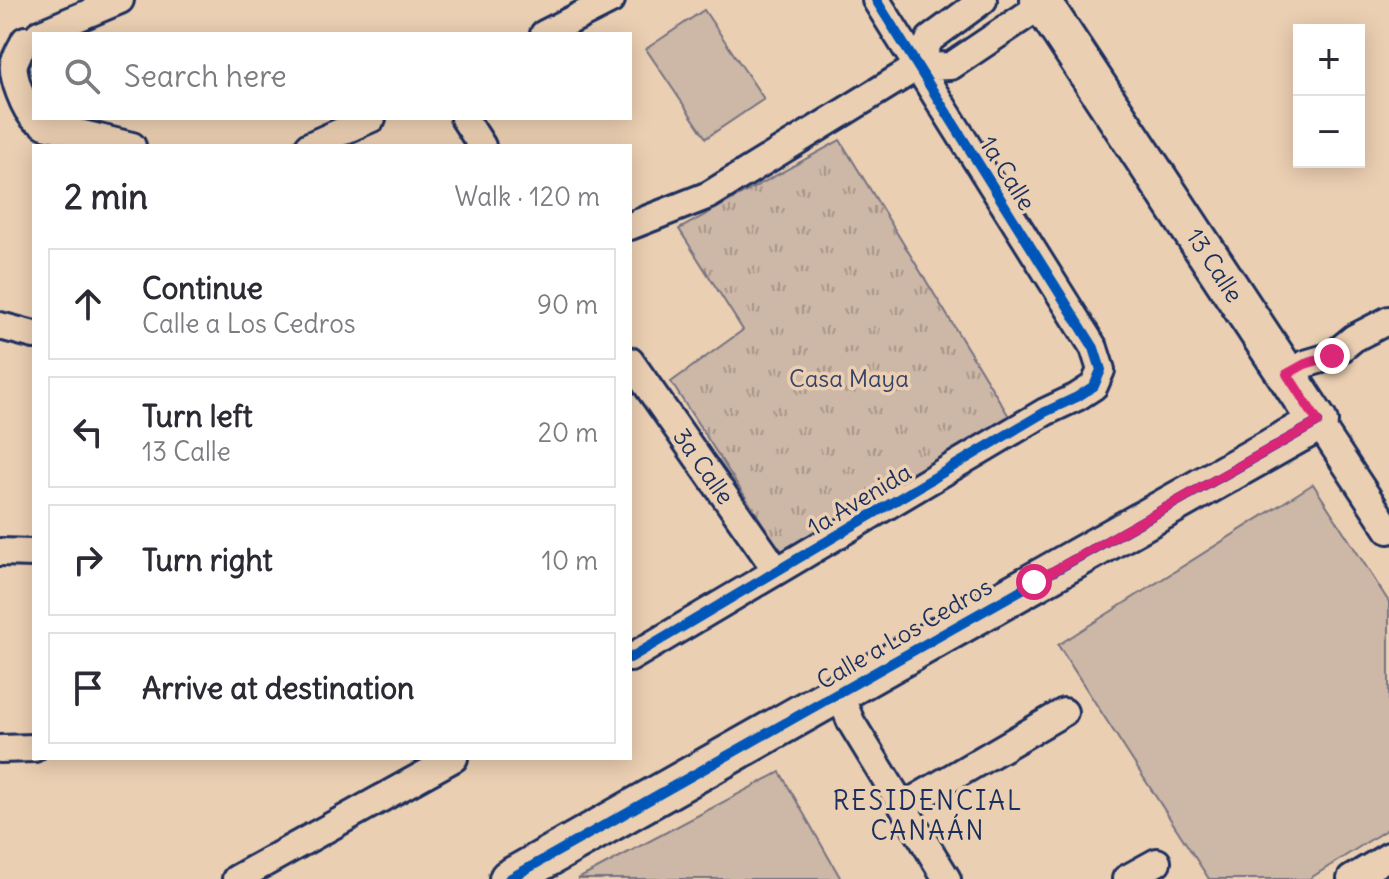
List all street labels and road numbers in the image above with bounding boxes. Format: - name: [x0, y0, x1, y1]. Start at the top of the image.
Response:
- street label: 1a Calle: [974, 130, 1042, 216]
- street label: 13 Calle: [1180, 222, 1250, 308]
- street label: 3a Calle: [667, 422, 741, 510]
- street label: 1a Avenida: [802, 456, 916, 542]
- street label: Calle a Los Cedros: [811, 571, 997, 695]

